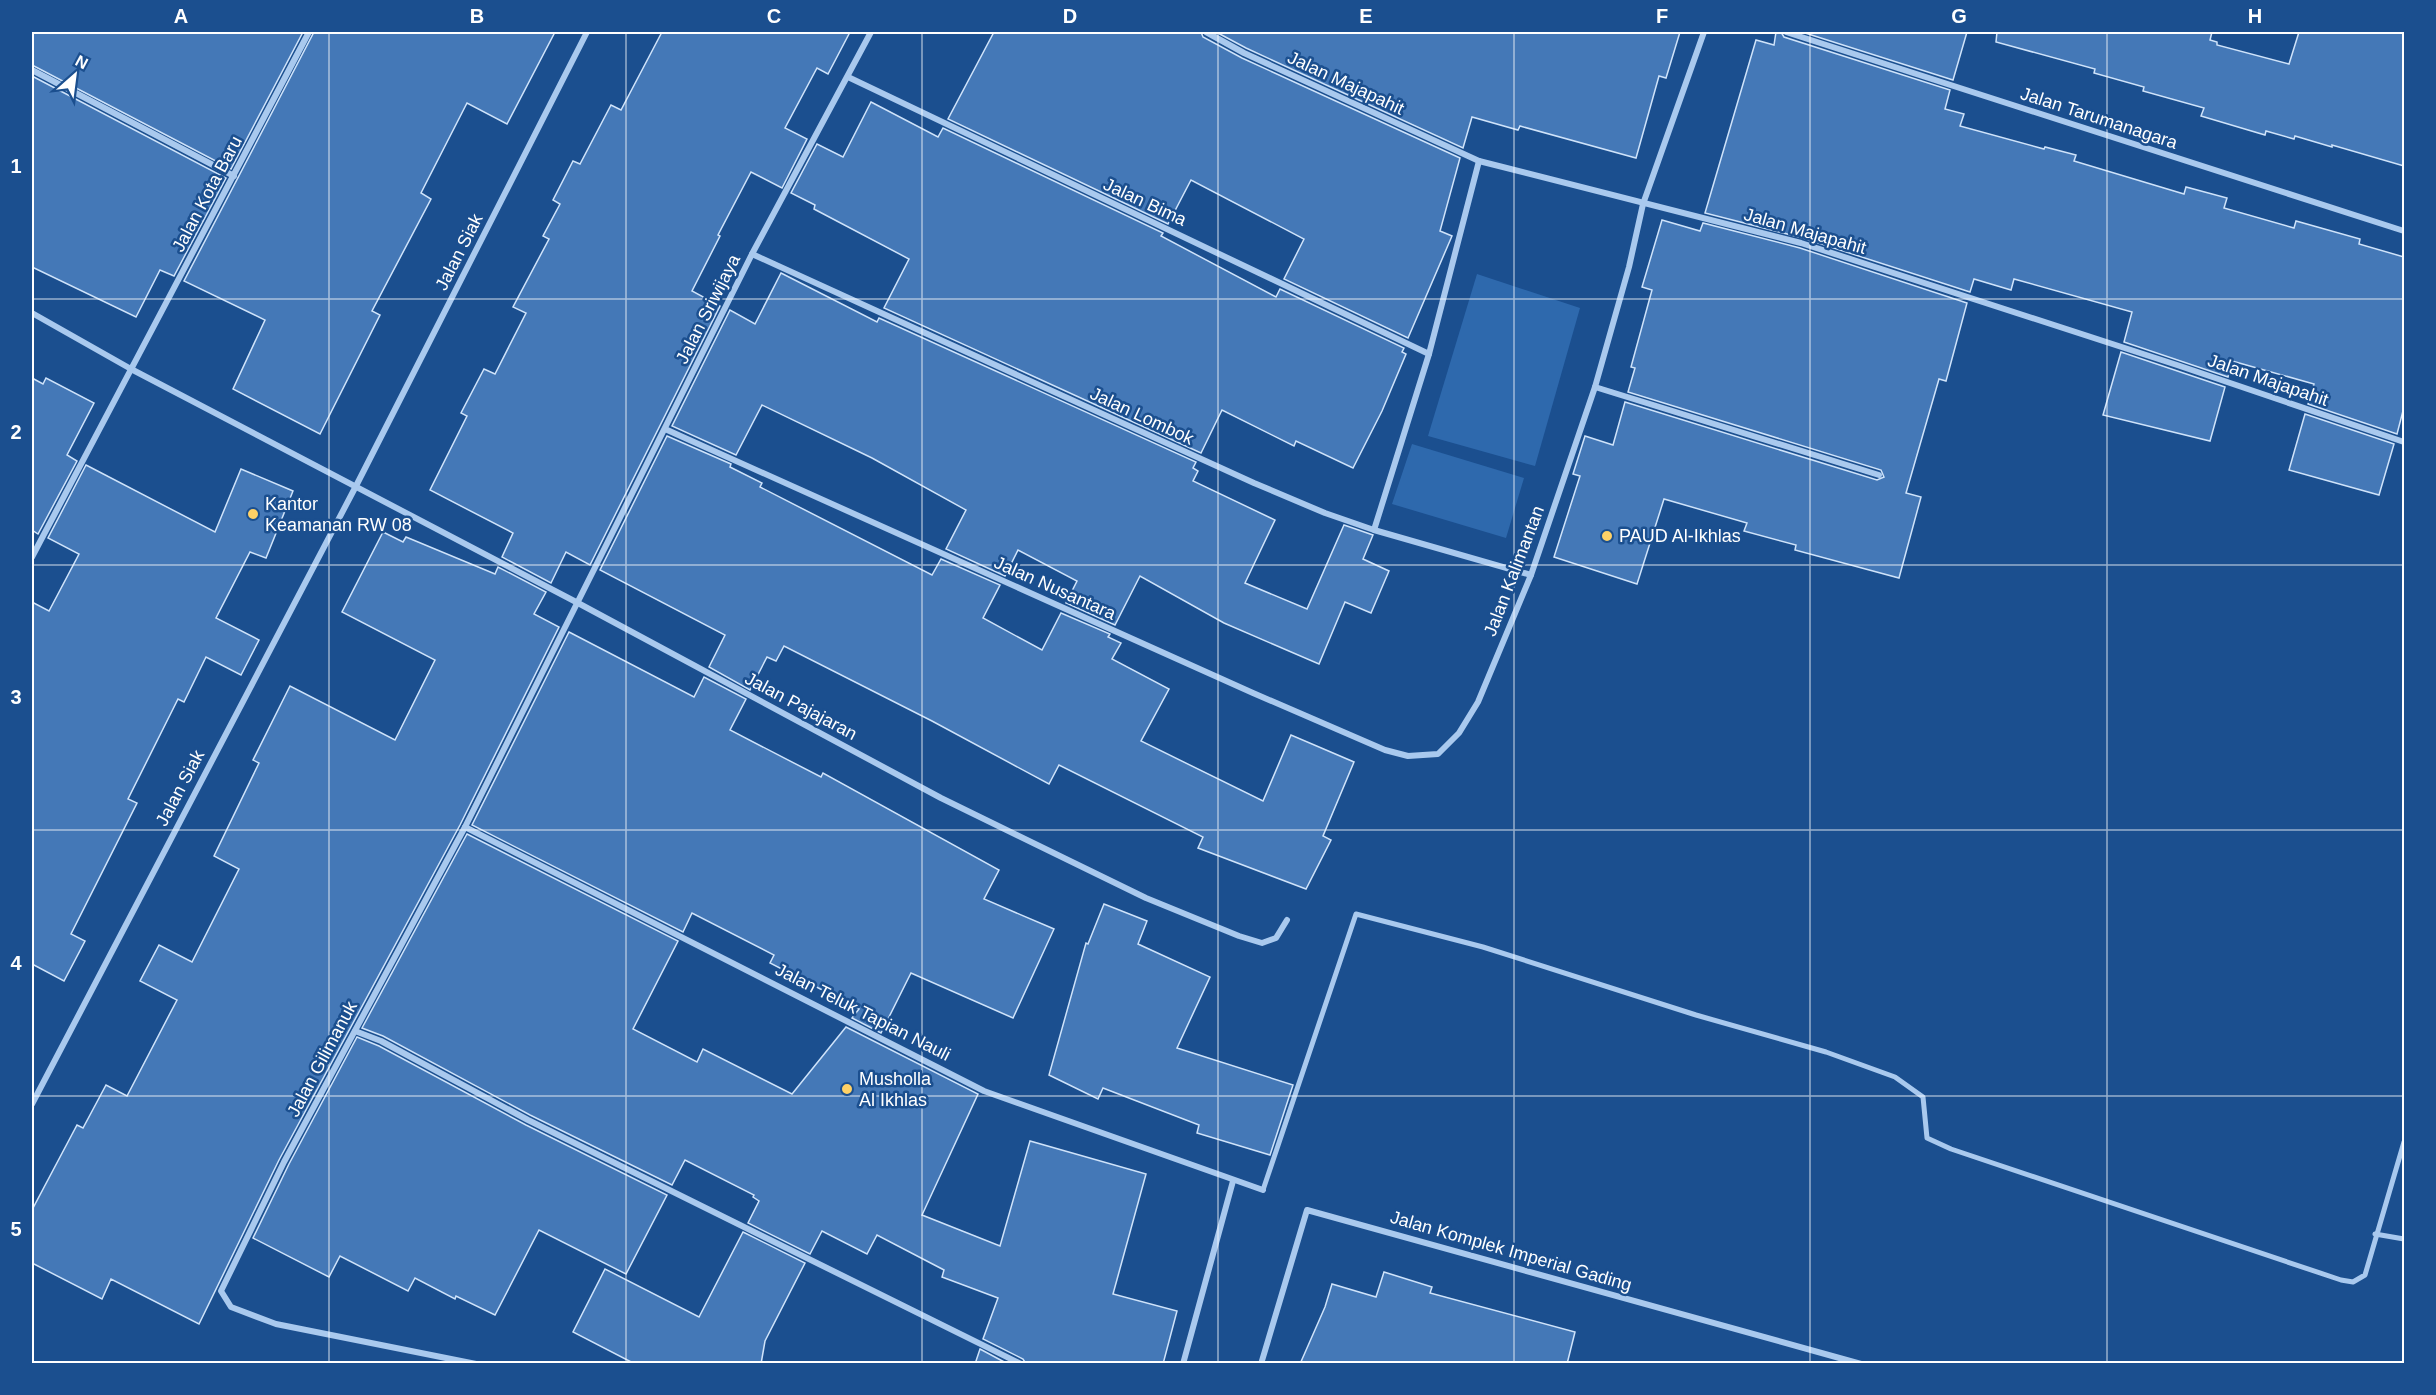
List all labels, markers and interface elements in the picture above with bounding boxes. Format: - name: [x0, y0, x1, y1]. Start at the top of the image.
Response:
- text: A: [174, 5, 188, 27]
- text: B: [470, 5, 484, 27]
- text: C: [767, 5, 781, 27]
- text: D: [1063, 5, 1077, 27]
- text: E: [1359, 5, 1373, 27]
- text: F: [1656, 5, 1668, 27]
- text: G: [1951, 5, 1967, 27]
- text: H: [2248, 5, 2262, 27]
- north arrow: [45, 45, 105, 105]
- street label: Jalan Majapahit: [1285, 47, 1407, 119]
- text: N: [73, 52, 91, 72]
- street label: Jalan Tarumanagara: [2018, 83, 2181, 153]
- street label: Jalan Kota Baru: [168, 133, 246, 255]
- text: 1: [10, 155, 22, 177]
- street label: Jalan Bima: [1100, 174, 1190, 230]
- street label: Jalan Majapahit: [1742, 204, 1868, 258]
- street label: Jalan Siak: [431, 210, 487, 294]
- street label: Jalan Sriwijaya: [672, 250, 745, 367]
- street label: Jalan Majapahit: [2205, 350, 2331, 410]
- street label: Jalan Lombok: [1087, 383, 1198, 449]
- text: 2: [10, 421, 22, 443]
- place label: Kantor Keamanan RW 08: [265, 494, 412, 535]
- street label: Jalan Kalimantan: [1480, 503, 1548, 639]
- marker: Kantor Keamanan RW 08: [246, 507, 260, 521]
- place label: PAUD Al-Ikhlas: [1619, 526, 1741, 546]
- marker: PAUD Al-Ikhlas: [1600, 529, 1614, 543]
- street label: Jalan Nusantara: [991, 552, 1120, 624]
- street label: Jalan Pajajaran: [742, 668, 860, 744]
- text: 3: [10, 686, 22, 708]
- street label: Jalan Siak: [152, 746, 209, 829]
- text: 4: [10, 952, 22, 974]
- street label: Jalan Teluk Tapian Nauli: [772, 959, 954, 1065]
- street label: Jalan Gilimanuk: [283, 997, 361, 1120]
- place label: Musholla Al Ikhlas: [859, 1069, 932, 1110]
- marker: Musholla Al Ikhlas: [840, 1082, 854, 1096]
- street label: Jalan Komplek Imperial Gading: [1388, 1207, 1634, 1295]
- text: 5: [10, 1218, 22, 1240]

